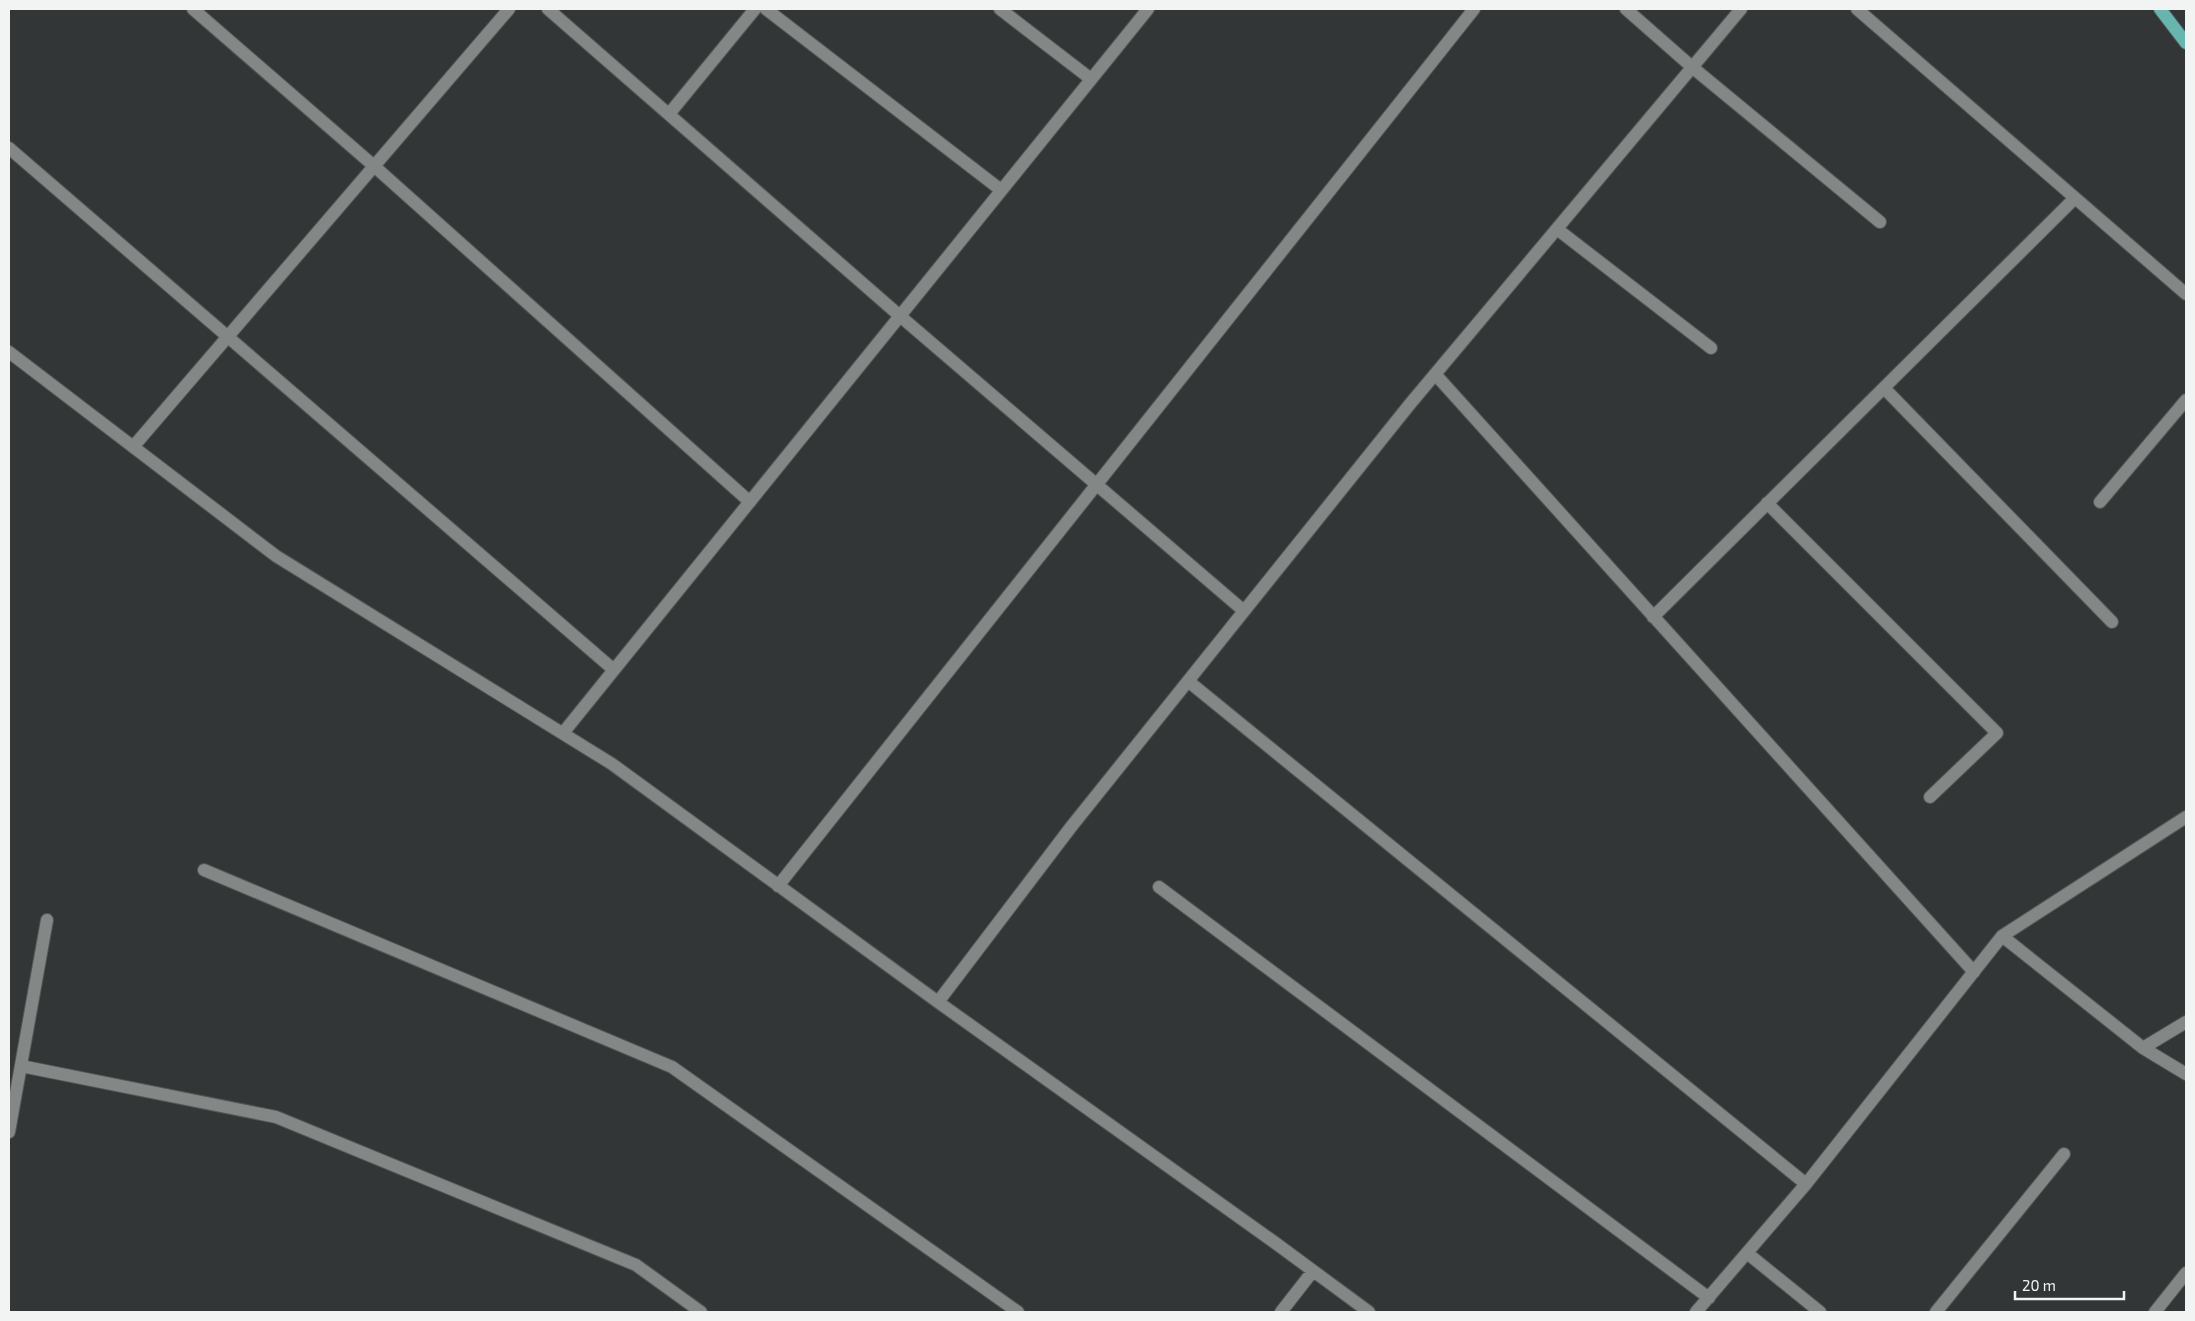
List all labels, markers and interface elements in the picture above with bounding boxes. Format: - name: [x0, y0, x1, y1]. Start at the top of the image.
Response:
- scale bar: [2015, 1268, 2124, 1300]
- text: 20 m: [2022, 1276, 2056, 1294]

